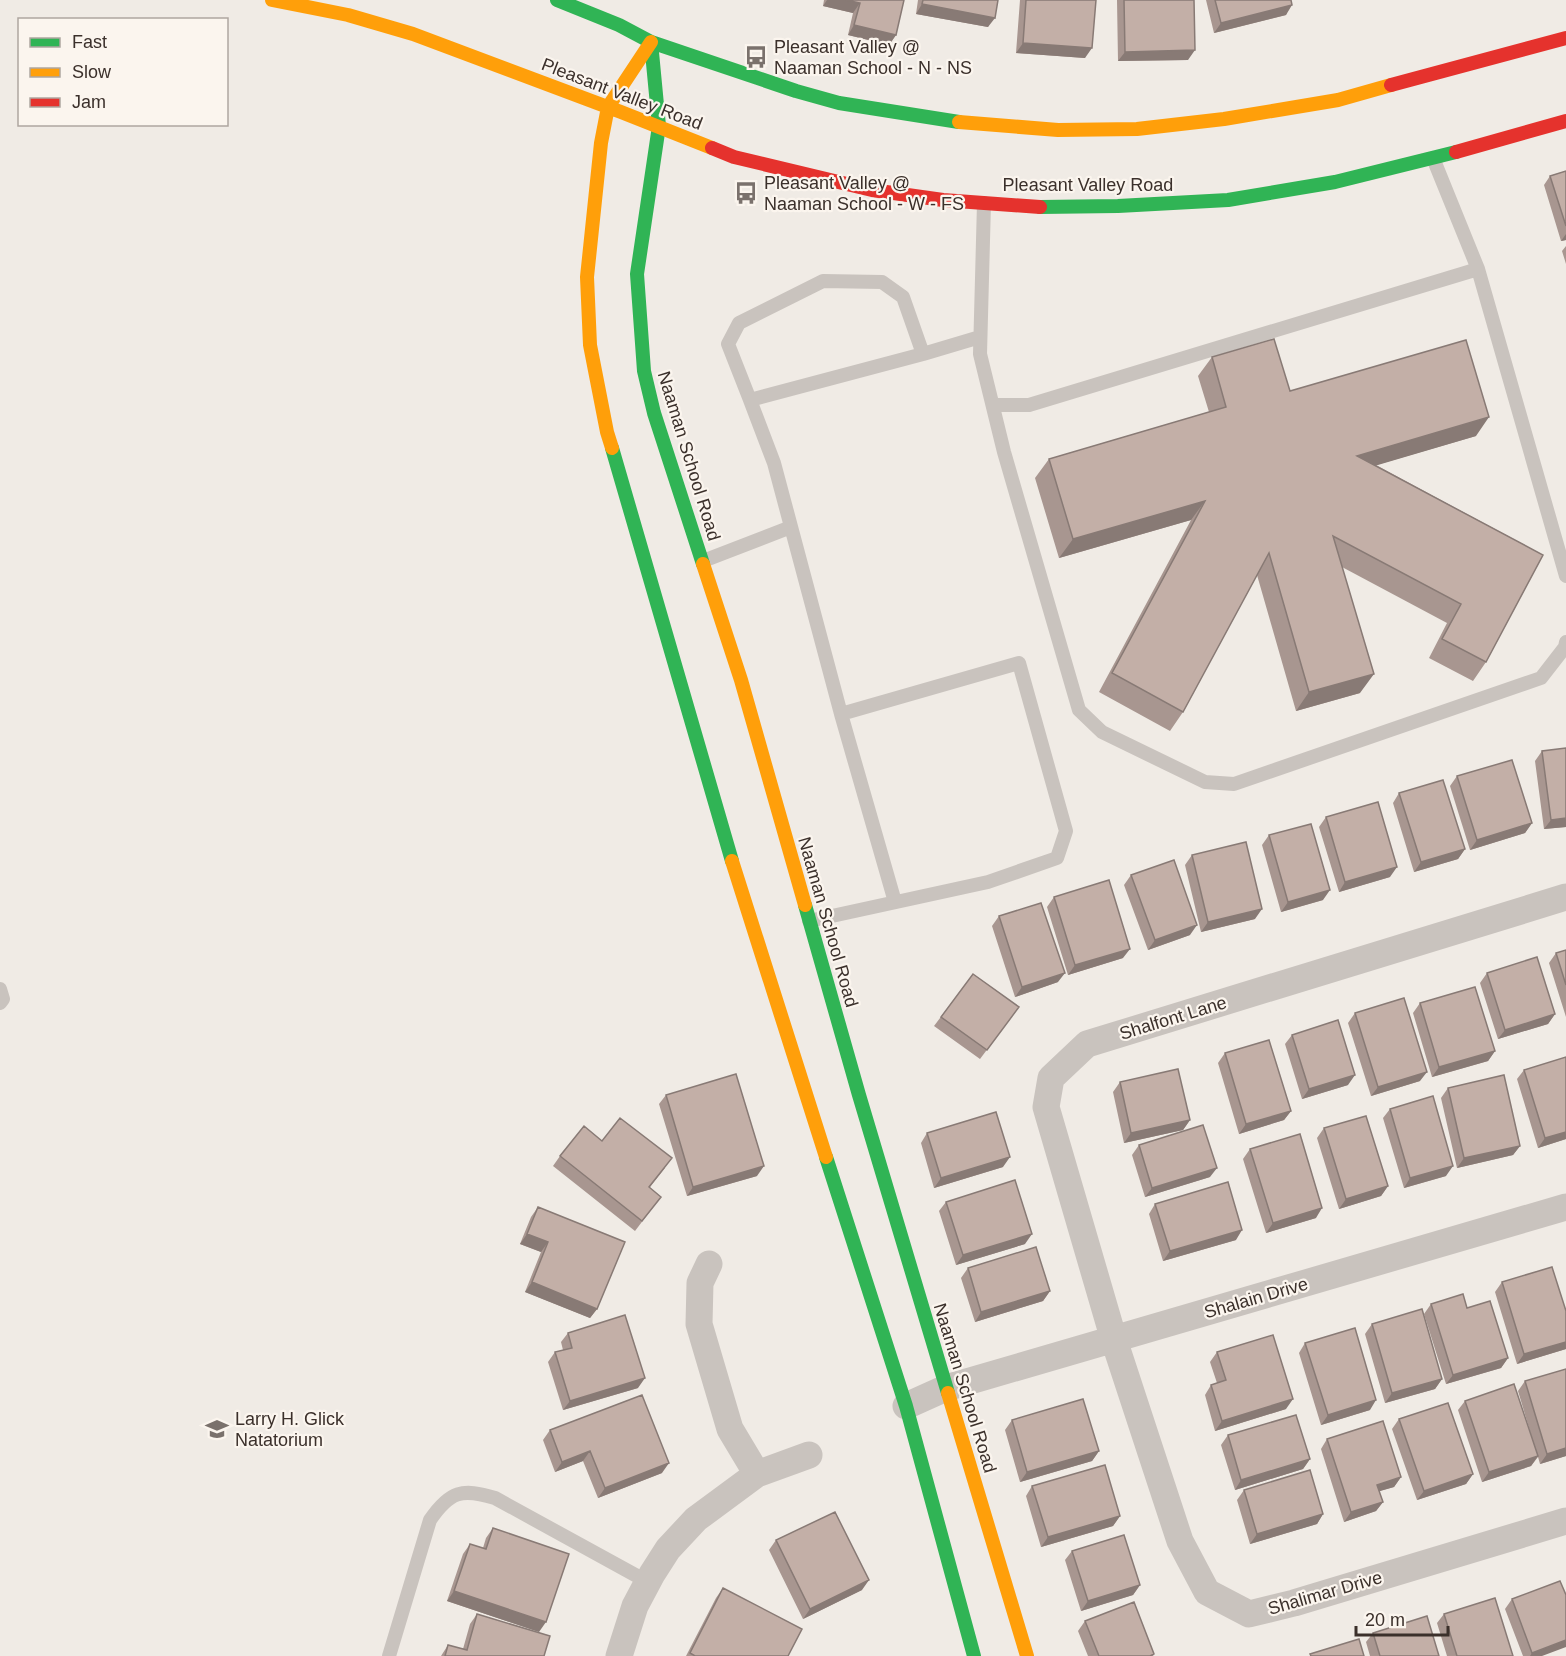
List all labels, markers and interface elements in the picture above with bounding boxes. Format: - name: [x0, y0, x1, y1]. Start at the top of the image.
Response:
- legend: [18, 18, 228, 126]
- text: Fast: [72, 32, 107, 52]
- place label: Pleasant Valley @ Naaman School - N - NS: [774, 37, 972, 78]
- bus stop icon: Pleasant Valley @ Naaman School - N - NS: [743, 44, 769, 70]
- street label: Pleasant Valley Road: [539, 54, 705, 134]
- text: Slow: [72, 62, 112, 82]
- text: Jam: [72, 92, 106, 112]
- place label: Pleasant Valley @ Naaman School - W - FS: [764, 173, 964, 214]
- street label: Pleasant Valley Road: [1003, 175, 1173, 195]
- bus stop icon: Pleasant Valley @ Naaman School - W - FS: [733, 180, 759, 206]
- street label: Naaman School Road: [654, 369, 724, 543]
- street label: Naaman School Road: [794, 835, 862, 1009]
- street label: Shalfont Lane: [1117, 992, 1229, 1044]
- street label: Shalain Drive: [1202, 1274, 1310, 1322]
- street label: Naaman School Road: [930, 1301, 1000, 1475]
- place label: Larry H. Glick Natatorium: [235, 1409, 345, 1450]
- school or university icon: Larry H. Glick Natatorium: [204, 1416, 230, 1442]
- street label: Shalimar Drive: [1266, 1567, 1384, 1619]
- scale bar: [1356, 1599, 1448, 1637]
- text: 20 m: [1365, 1610, 1405, 1630]

